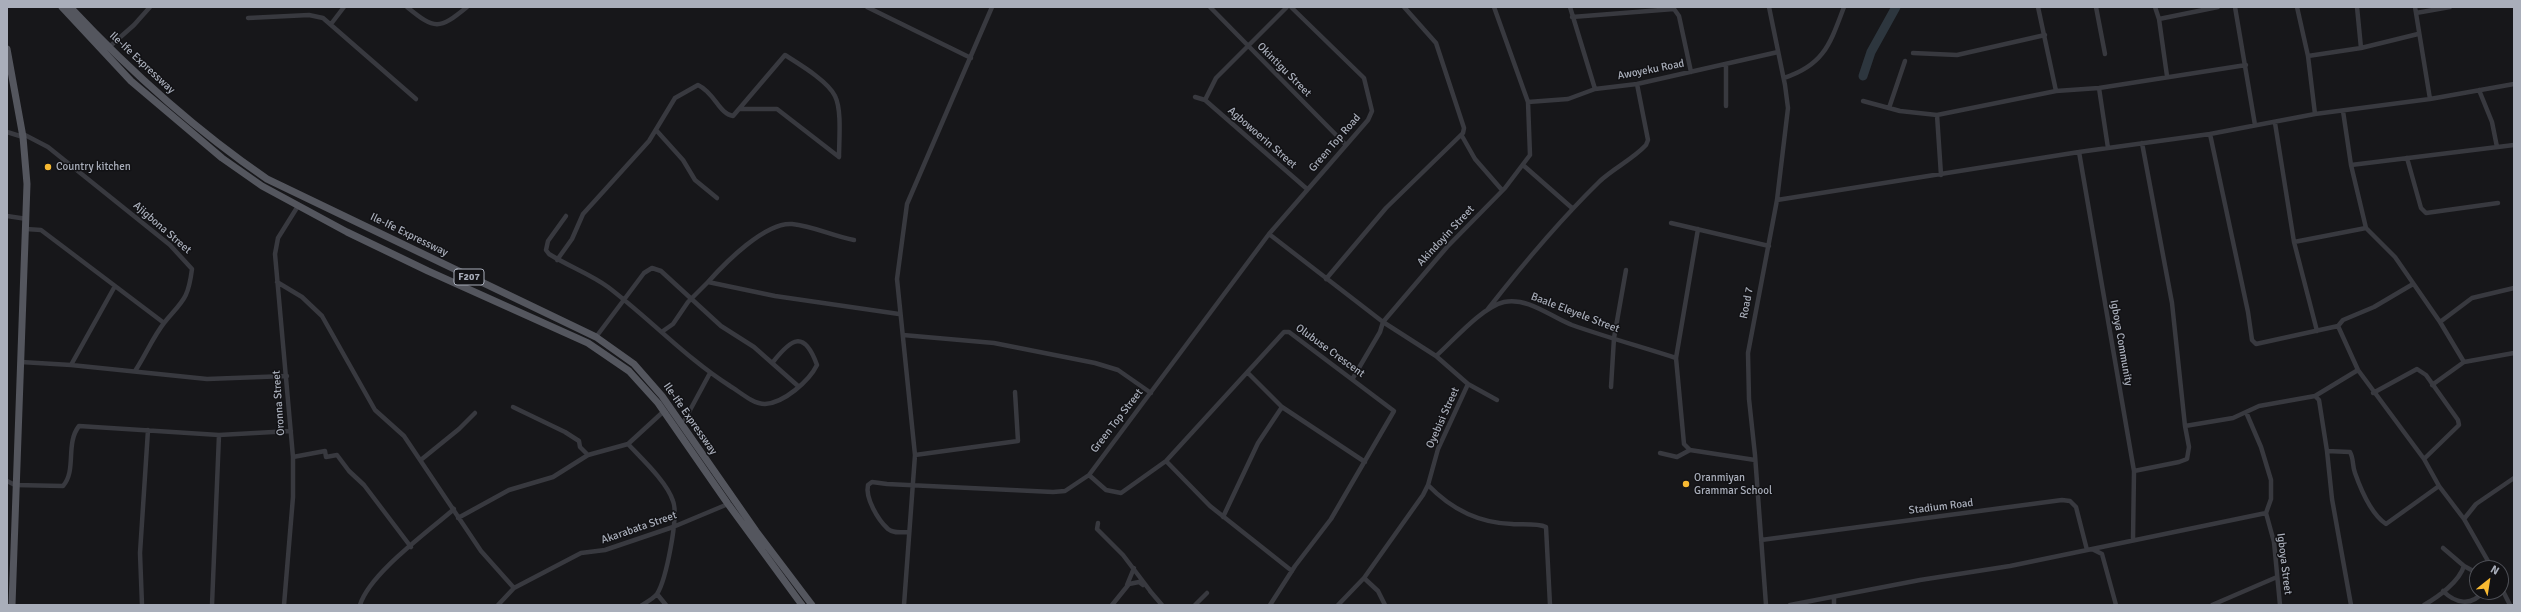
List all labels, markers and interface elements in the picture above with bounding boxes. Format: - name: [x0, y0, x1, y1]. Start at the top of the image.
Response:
- street label: Ile-Ife Expressway: [106, 29, 178, 97]
- street label: Okintigu Street: [1254, 40, 1314, 100]
- street label: Awoyeku Road: [1616, 57, 1686, 83]
- street label: Agbowoerin Street: [1225, 104, 1299, 172]
- street label: Green Top Road: [1306, 111, 1364, 175]
- place label: Country kitchen: [56, 160, 131, 174]
- marker: Country kitchen: [43, 162, 53, 172]
- street label: Ajigbona Street: [130, 199, 194, 257]
- street label: Akindoyin Street: [1415, 203, 1477, 269]
- street label: Ile-Ife Expressway: [368, 210, 450, 260]
- road number: F207: [454, 269, 484, 285]
- street label: Road 7: [1737, 286, 1757, 320]
- street label: Baale Eleyele Street: [1529, 290, 1621, 336]
- street label: Igboya Community: [2107, 299, 2135, 387]
- street label: Olubuse Crescent: [1293, 321, 1367, 381]
- street label: Oronna Street: [270, 370, 288, 436]
- street label: Ile-Ife Expressway: [660, 380, 720, 458]
- street label: Oyebisi Street: [1424, 385, 1462, 451]
- street label: Green Top Street: [1088, 386, 1146, 456]
- place label: Oranmiyan Grammar School: [1694, 471, 1772, 497]
- marker: Oranmiyan Grammar School: [1681, 479, 1691, 489]
- street label: Stadium Road: [1908, 496, 1974, 518]
- street label: Akarabata Street: [599, 509, 679, 547]
- street label: Igboya Street: [2274, 532, 2294, 596]
- north arrow: [2469, 560, 2509, 600]
- text: N: [2488, 562, 2501, 578]

